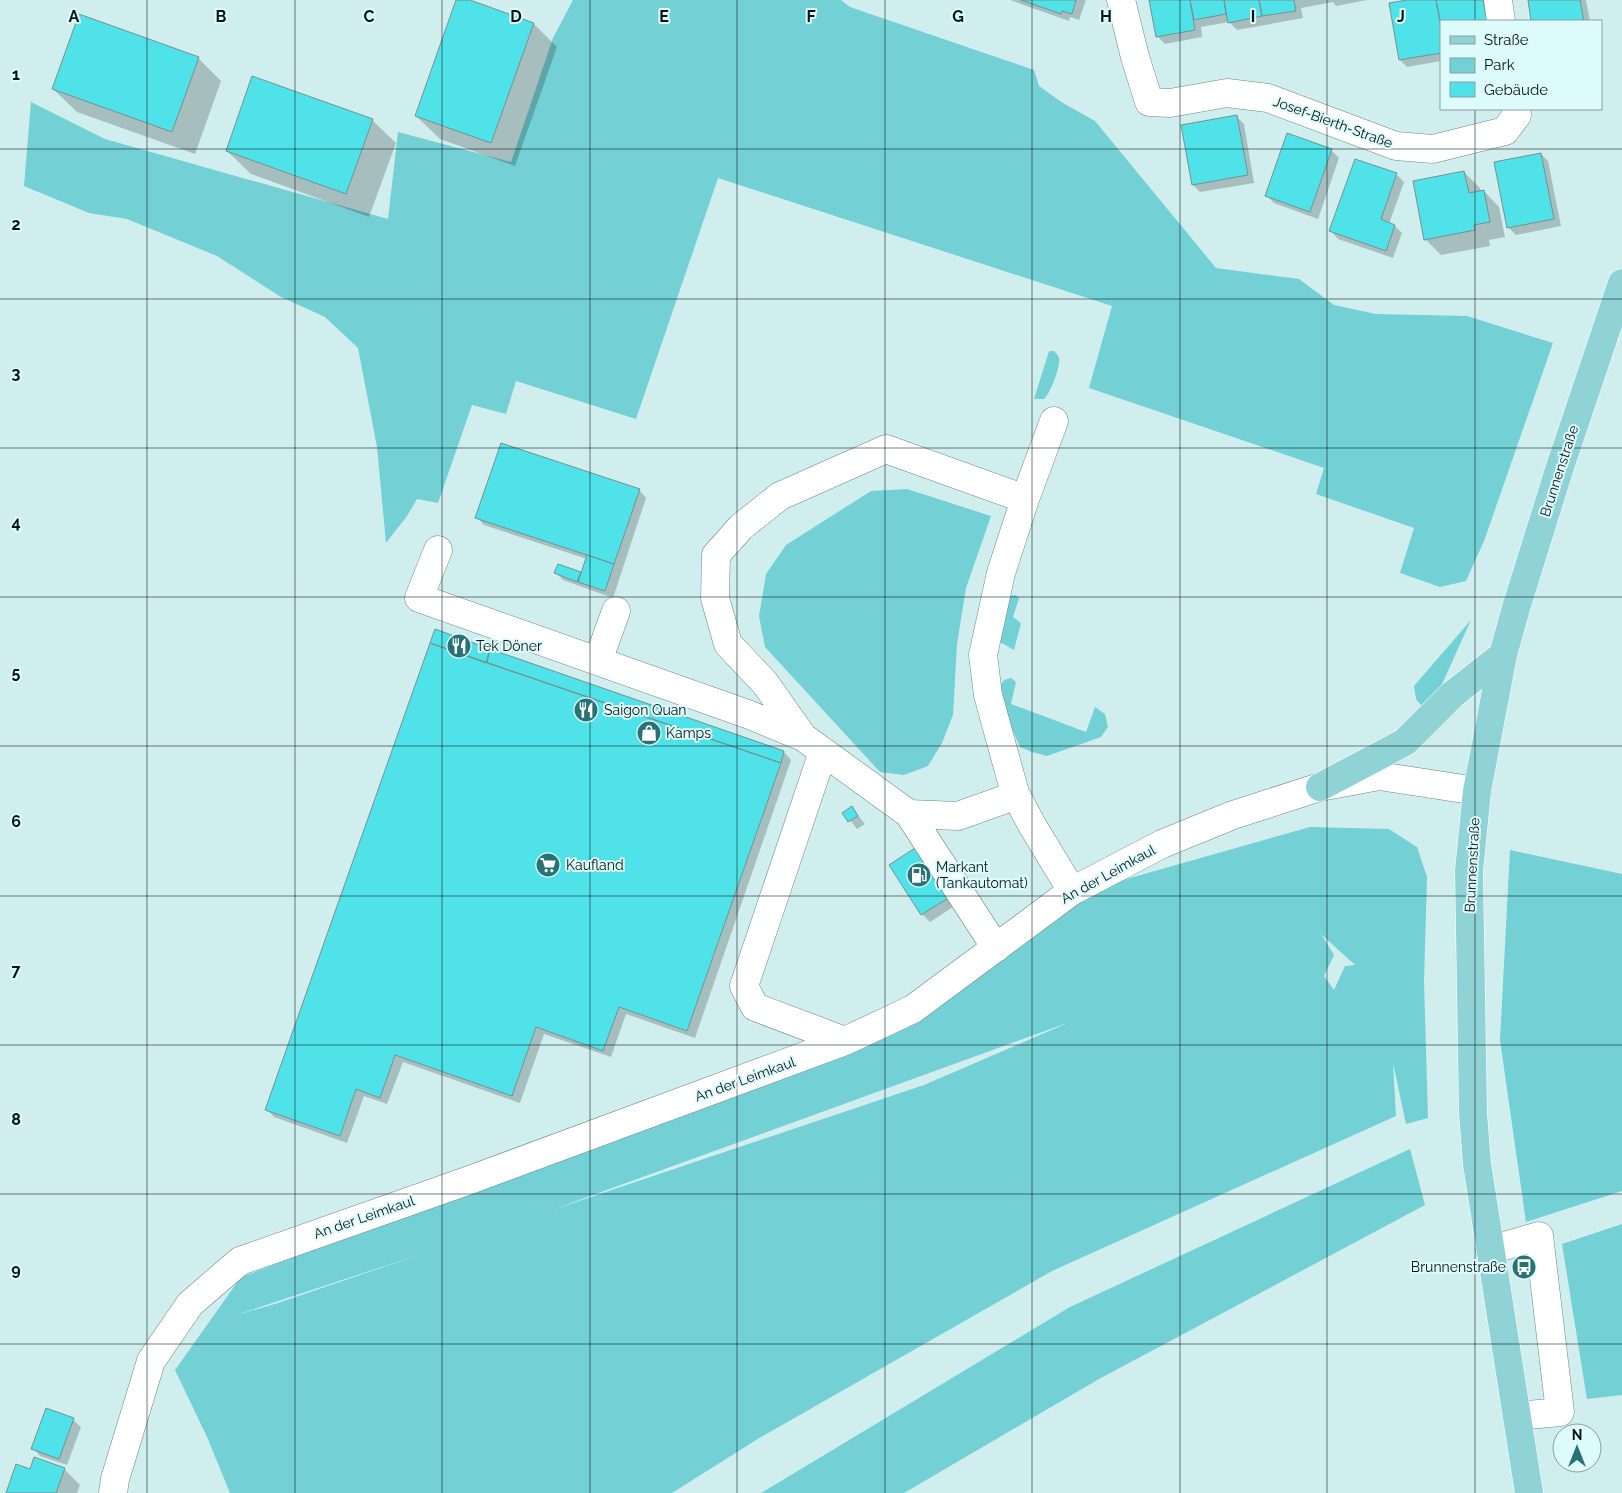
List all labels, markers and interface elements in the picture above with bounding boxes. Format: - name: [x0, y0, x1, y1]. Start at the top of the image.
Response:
- text: A: [69, 7, 80, 26]
- text: B: [216, 7, 227, 26]
- text: C: [364, 7, 375, 26]
- text: D: [510, 7, 522, 26]
- text: E: [659, 7, 669, 26]
- text: F: [806, 7, 816, 26]
- text: G: [952, 7, 964, 26]
- text: H: [1100, 7, 1112, 26]
- text: I: [1251, 7, 1255, 26]
- text: J: [1397, 7, 1405, 26]
- legend: [1440, 20, 1602, 110]
- text: Straße: [1484, 31, 1529, 49]
- text: Park: [1484, 56, 1515, 74]
- text: 1: [12, 65, 20, 84]
- text: Gebäude: [1484, 81, 1548, 99]
- street label: Josef-Bierth-Straße: [1271, 93, 1395, 151]
- text: 2: [11, 215, 21, 234]
- text: 3: [12, 364, 21, 383]
- street label: Brunnenstraße: [1537, 423, 1581, 519]
- text: 4: [11, 513, 21, 532]
- restaurant icon: Tek Döner: [446, 633, 472, 659]
- place label: Tek Döner: [476, 638, 542, 654]
- text: 5: [12, 663, 21, 682]
- restaurant icon: Saigon Quan: [573, 697, 599, 723]
- place label: Saigon Quan: [604, 702, 687, 718]
- shop icon: Kamps: [636, 720, 662, 746]
- place label: Kamps: [666, 725, 711, 741]
- text: 6: [11, 812, 21, 831]
- street label: Brunnenstraße: [1462, 817, 1482, 913]
- street label: An der Leimkaul: [1058, 841, 1158, 907]
- supermarket icon: Kaufland: [535, 852, 561, 878]
- place label: Kaufland: [566, 857, 624, 873]
- place label: Markant (Tankautomat): [936, 859, 1028, 891]
- fuel station icon: Markant (Tankautomat): [906, 862, 932, 888]
- text: 7: [12, 961, 21, 980]
- street label: An der Leimkaul: [693, 1053, 798, 1105]
- text: 8: [11, 1110, 21, 1129]
- street label: An der Leimkaul: [311, 1192, 417, 1242]
- bus stop icon: Brunnenstraße: [1511, 1254, 1537, 1280]
- place label: Brunnenstraße: [1411, 1259, 1506, 1275]
- text: 9: [11, 1260, 21, 1279]
- north arrow: [1552, 1423, 1602, 1473]
- text: N: [1572, 1427, 1582, 1443]

